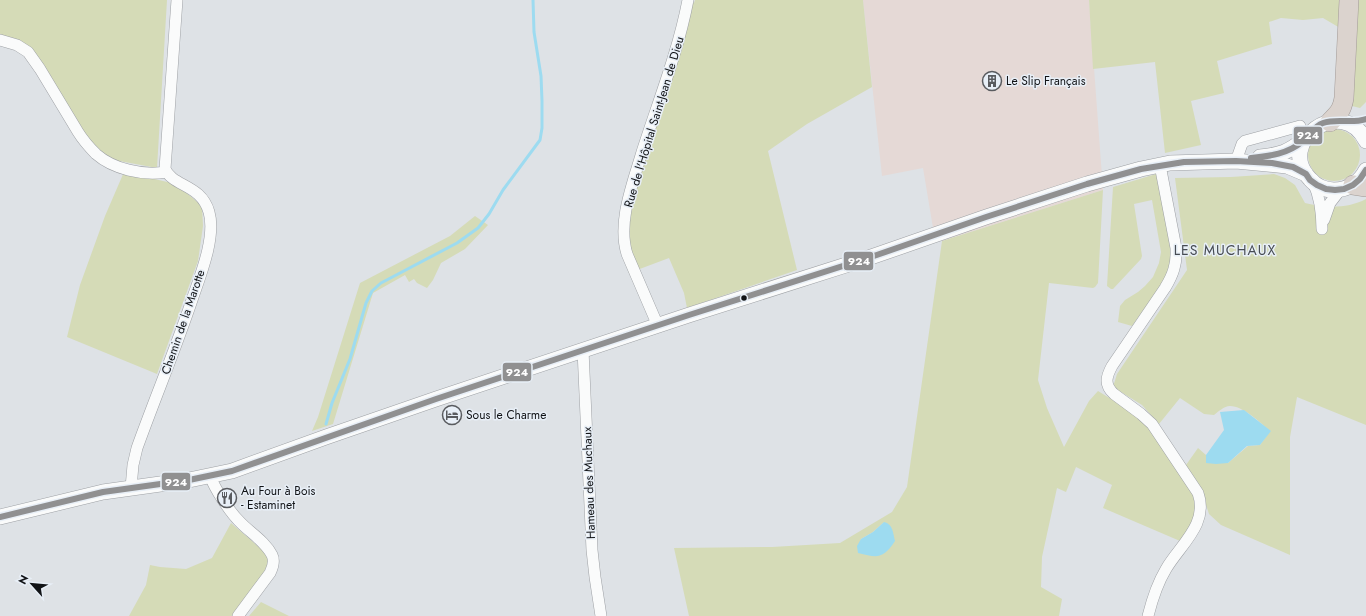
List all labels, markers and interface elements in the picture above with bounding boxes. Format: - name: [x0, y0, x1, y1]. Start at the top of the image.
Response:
- street label: Rue de l'Hôpital Saint-Jean de Dieu: [619, 34, 689, 210]
- building icon: Le Slip Français: [981, 70, 1003, 92]
- place label: Le Slip Français: [1006, 72, 1086, 90]
- line badge: 924: [1293, 126, 1323, 145]
- text: 924: [1297, 127, 1319, 143]
- district label: LES MUCHAUX: [1174, 240, 1276, 260]
- line badge: 924: [843, 251, 874, 271]
- text: 924: [848, 253, 870, 269]
- street label: Chemin de la Marotte: [157, 267, 209, 377]
- unlabelled marker: [739, 293, 749, 303]
- line badge: 924: [502, 362, 532, 382]
- text: 924: [506, 364, 528, 380]
- hotel icon: Sous le Charme: [441, 404, 463, 426]
- place label: Sous le Charme: [466, 406, 546, 424]
- street label: Hameau des Muchaux: [578, 426, 600, 539]
- line badge: 924: [161, 472, 191, 491]
- text: 924: [165, 474, 187, 490]
- place label: Au Four à Bois - Estaminet: [241, 482, 316, 514]
- restaurant icon: Au Four à Bois - Estaminet: [216, 487, 238, 509]
- north arrow: [12, 564, 52, 604]
- text: N: [14, 572, 32, 587]

